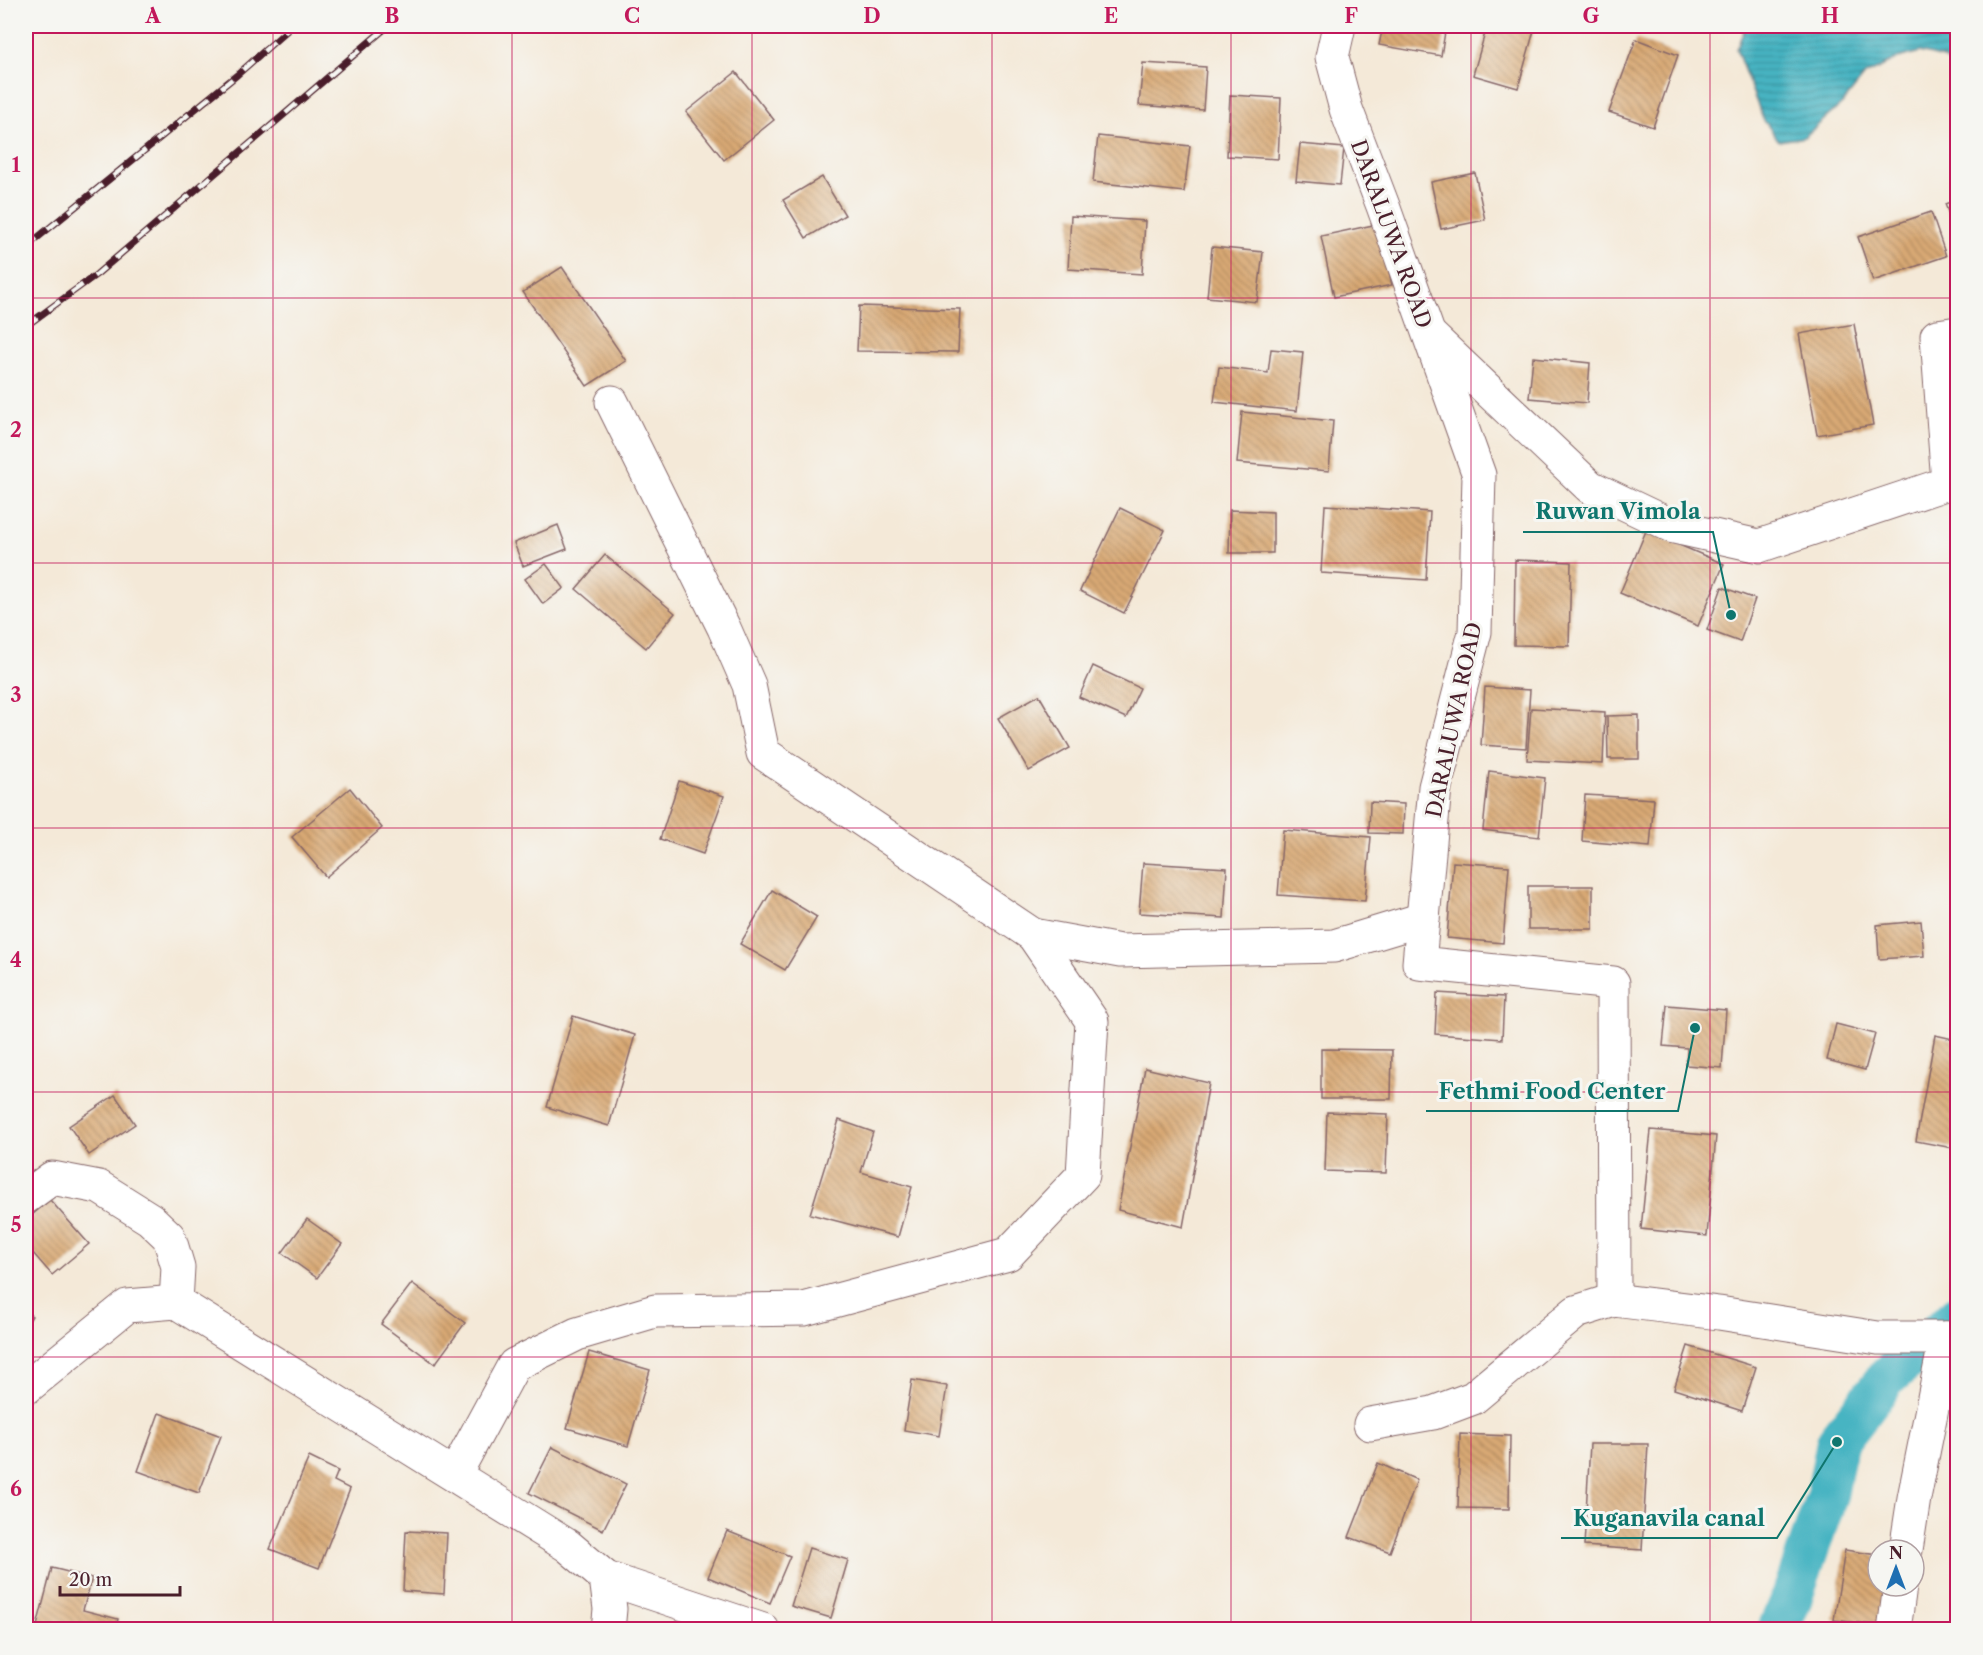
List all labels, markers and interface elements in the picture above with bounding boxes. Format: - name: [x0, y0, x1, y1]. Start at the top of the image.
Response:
- text: A: [144, 4, 161, 28]
- text: B: [385, 4, 400, 28]
- text: C: [624, 4, 640, 28]
- text: D: [863, 4, 881, 28]
- text: E: [1104, 4, 1118, 28]
- text: F: [1344, 4, 1358, 28]
- text: G: [1583, 4, 1600, 28]
- text: H: [1821, 4, 1839, 28]
- street label: DARALUWA ROAD: [1346, 136, 1437, 332]
- text: 1: [12, 153, 21, 177]
- text: 2: [10, 418, 22, 442]
- callout: Ruwan Vimola: [1523, 492, 1713, 532]
- text: Ruwan Vimola: [1535, 498, 1701, 525]
- street label: DARALUWA ROAD: [1421, 620, 1486, 820]
- text: 3: [10, 683, 22, 707]
- text: 4: [10, 948, 22, 972]
- callout: Fethmi Food Center: [1426, 1071, 1678, 1111]
- text: Fethmi Food Center: [1438, 1078, 1666, 1105]
- text: 5: [10, 1213, 22, 1237]
- text: 6: [10, 1477, 22, 1501]
- callout: Kuganavila canal: [1561, 1498, 1777, 1538]
- text: Kuganavila canal: [1573, 1505, 1765, 1532]
- north arrow: [1866, 1538, 1926, 1598]
- text: N: [1889, 1543, 1903, 1563]
- scale bar: [60, 1559, 180, 1597]
- text: 20 m: [69, 1569, 113, 1591]

